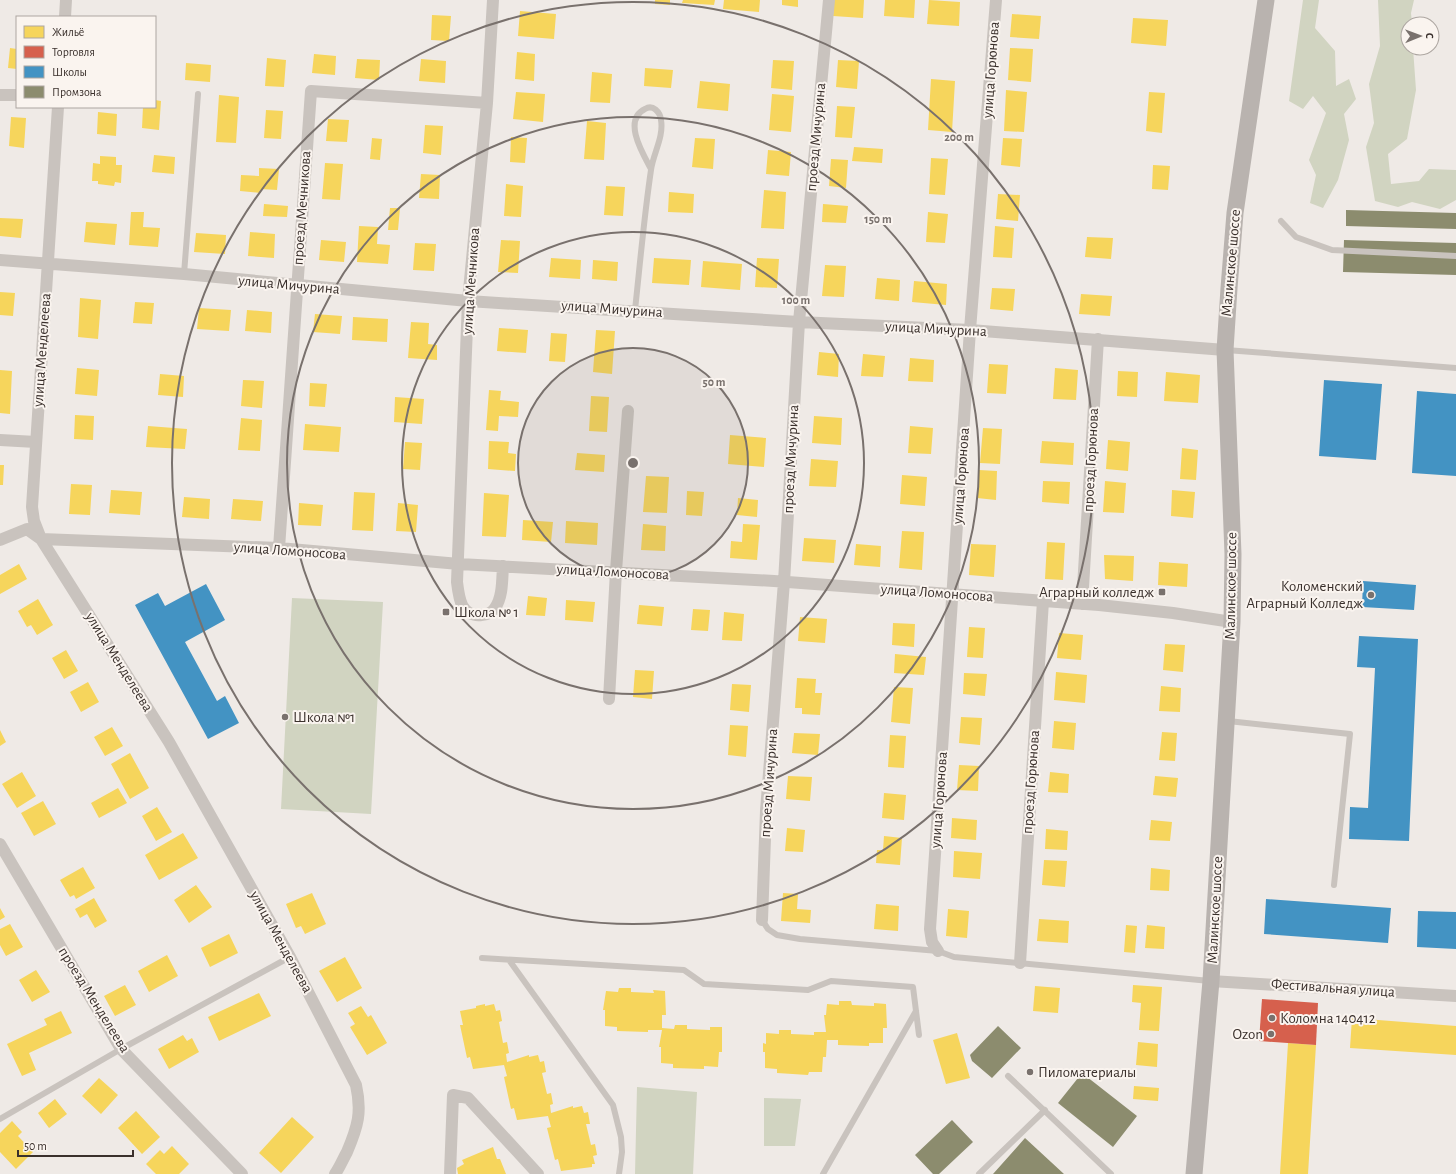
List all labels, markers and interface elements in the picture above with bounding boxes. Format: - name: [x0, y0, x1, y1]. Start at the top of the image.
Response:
- legend: [16, 16, 156, 108]
- north arrow: [1400, 16, 1440, 56]
- street label: улица Горюнова: [980, 21, 1002, 120]
- text: Жильё: [52, 26, 84, 38]
- text: С: [1424, 33, 1435, 39]
- text: Торговля: [52, 46, 95, 58]
- text: Школы: [52, 66, 87, 78]
- street label: проезд Мичурина: [804, 82, 828, 192]
- text: Промзона: [52, 86, 102, 98]
- text: 200 m: [944, 131, 974, 143]
- street label: проезд Мечникова: [291, 150, 313, 266]
- street label: Малинское шоссе: [1219, 209, 1243, 317]
- text: 150 m: [864, 213, 892, 225]
- street label: улица Мечникова: [460, 227, 482, 336]
- street label: улица Мичурина: [237, 273, 340, 297]
- street label: улица Менделеева: [30, 292, 53, 408]
- text: 100 m: [782, 294, 810, 306]
- street label: улица Мичурина: [560, 298, 663, 320]
- street label: улица Мичурина: [884, 319, 987, 339]
- text: 50 m: [703, 376, 726, 388]
- street label: проезд Мичурина: [781, 404, 801, 514]
- street label: проезд Горюнова: [1081, 407, 1101, 512]
- street label: улица Горюнова: [950, 427, 972, 526]
- centre of rings: [626, 456, 640, 470]
- street label: Малинское шоссе: [1223, 532, 1239, 640]
- street label: улица Ломоносова: [232, 540, 347, 562]
- street label: улица Ломоносова: [555, 562, 670, 582]
- place label: Коломенский Аграрный Колледж: [1246, 579, 1363, 611]
- street label: улица Ломоносова: [879, 582, 994, 604]
- place label: Аграрный колледж: [1039, 585, 1154, 600]
- marker: Аграрный колледж: [1157, 587, 1167, 597]
- marker: Коломенский Аграрный Колледж: [1366, 590, 1376, 600]
- place label: Школа № 1: [454, 605, 519, 620]
- marker: Школа № 1: [441, 607, 451, 617]
- street label: улица Менделеева: [82, 609, 156, 714]
- place label: Школа №1: [293, 710, 355, 725]
- marker: Школа №1: [280, 712, 290, 722]
- street label: проезд Мичурина: [758, 728, 780, 838]
- street label: проезд Горюнова: [1020, 729, 1042, 835]
- street label: улица Горюнова: [928, 751, 950, 850]
- street label: Малинское шоссе: [1205, 856, 1225, 964]
- street label: улица Менделеева: [246, 888, 315, 996]
- street label: проезд Менделеева: [55, 944, 133, 1056]
- street label: Фестивальная улица: [1271, 976, 1396, 1000]
- place label: Коломна 140412: [1280, 1011, 1376, 1026]
- marker: Коломна 140412: [1267, 1013, 1277, 1023]
- place label: Ozon: [1233, 1027, 1263, 1042]
- marker: Ozon: [1266, 1029, 1276, 1039]
- place label: Пиломатериалы: [1038, 1065, 1136, 1080]
- marker: Пиломатериалы: [1025, 1067, 1035, 1077]
- scale bar: [18, 1132, 133, 1158]
- text: 50 m: [24, 1140, 47, 1152]

